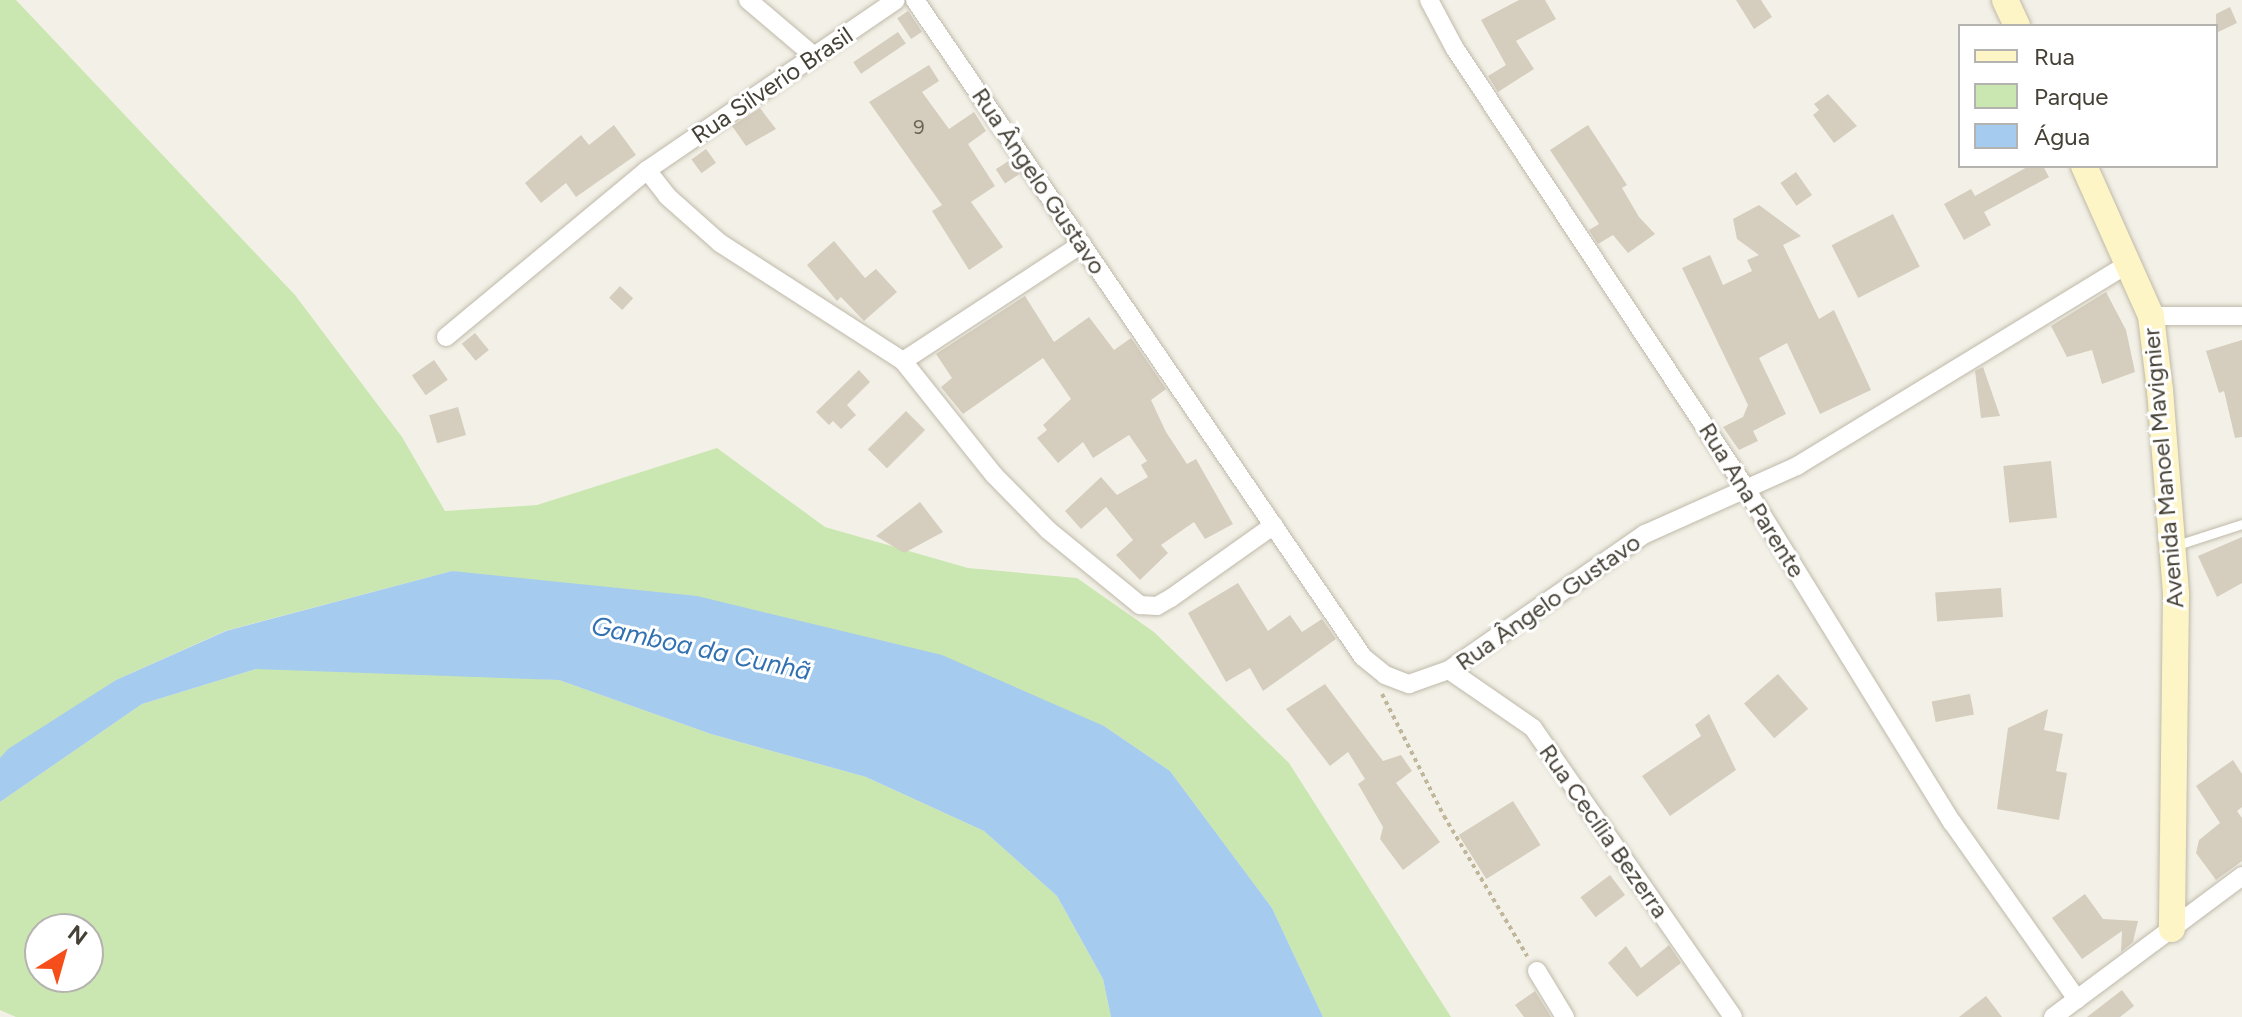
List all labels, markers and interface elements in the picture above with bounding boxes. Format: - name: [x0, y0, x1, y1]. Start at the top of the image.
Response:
- street label: Rua Silverio Brasil: [686, 20, 858, 150]
- legend: [1958, 24, 2218, 168]
- text: Rua: [2034, 42, 2075, 71]
- street label: Rua Ângelo Gustavo: [966, 82, 1112, 280]
- text: Parque: [2034, 82, 2108, 111]
- house number: 9: [913, 115, 925, 139]
- text: Água: [2034, 122, 2090, 151]
- street label: Avenida Manoel Mavignier: [2136, 327, 2190, 609]
- street label: Rua Ana Parente: [1693, 417, 1811, 583]
- street label: Rua Ângelo Gustavo: [1450, 528, 1646, 676]
- water label: Gamboa da Cunhã: [588, 610, 814, 688]
- street label: Rua Cecília Bezerra: [1533, 738, 1675, 924]
- north arrow: [24, 913, 104, 993]
- text: N: [63, 919, 92, 951]

